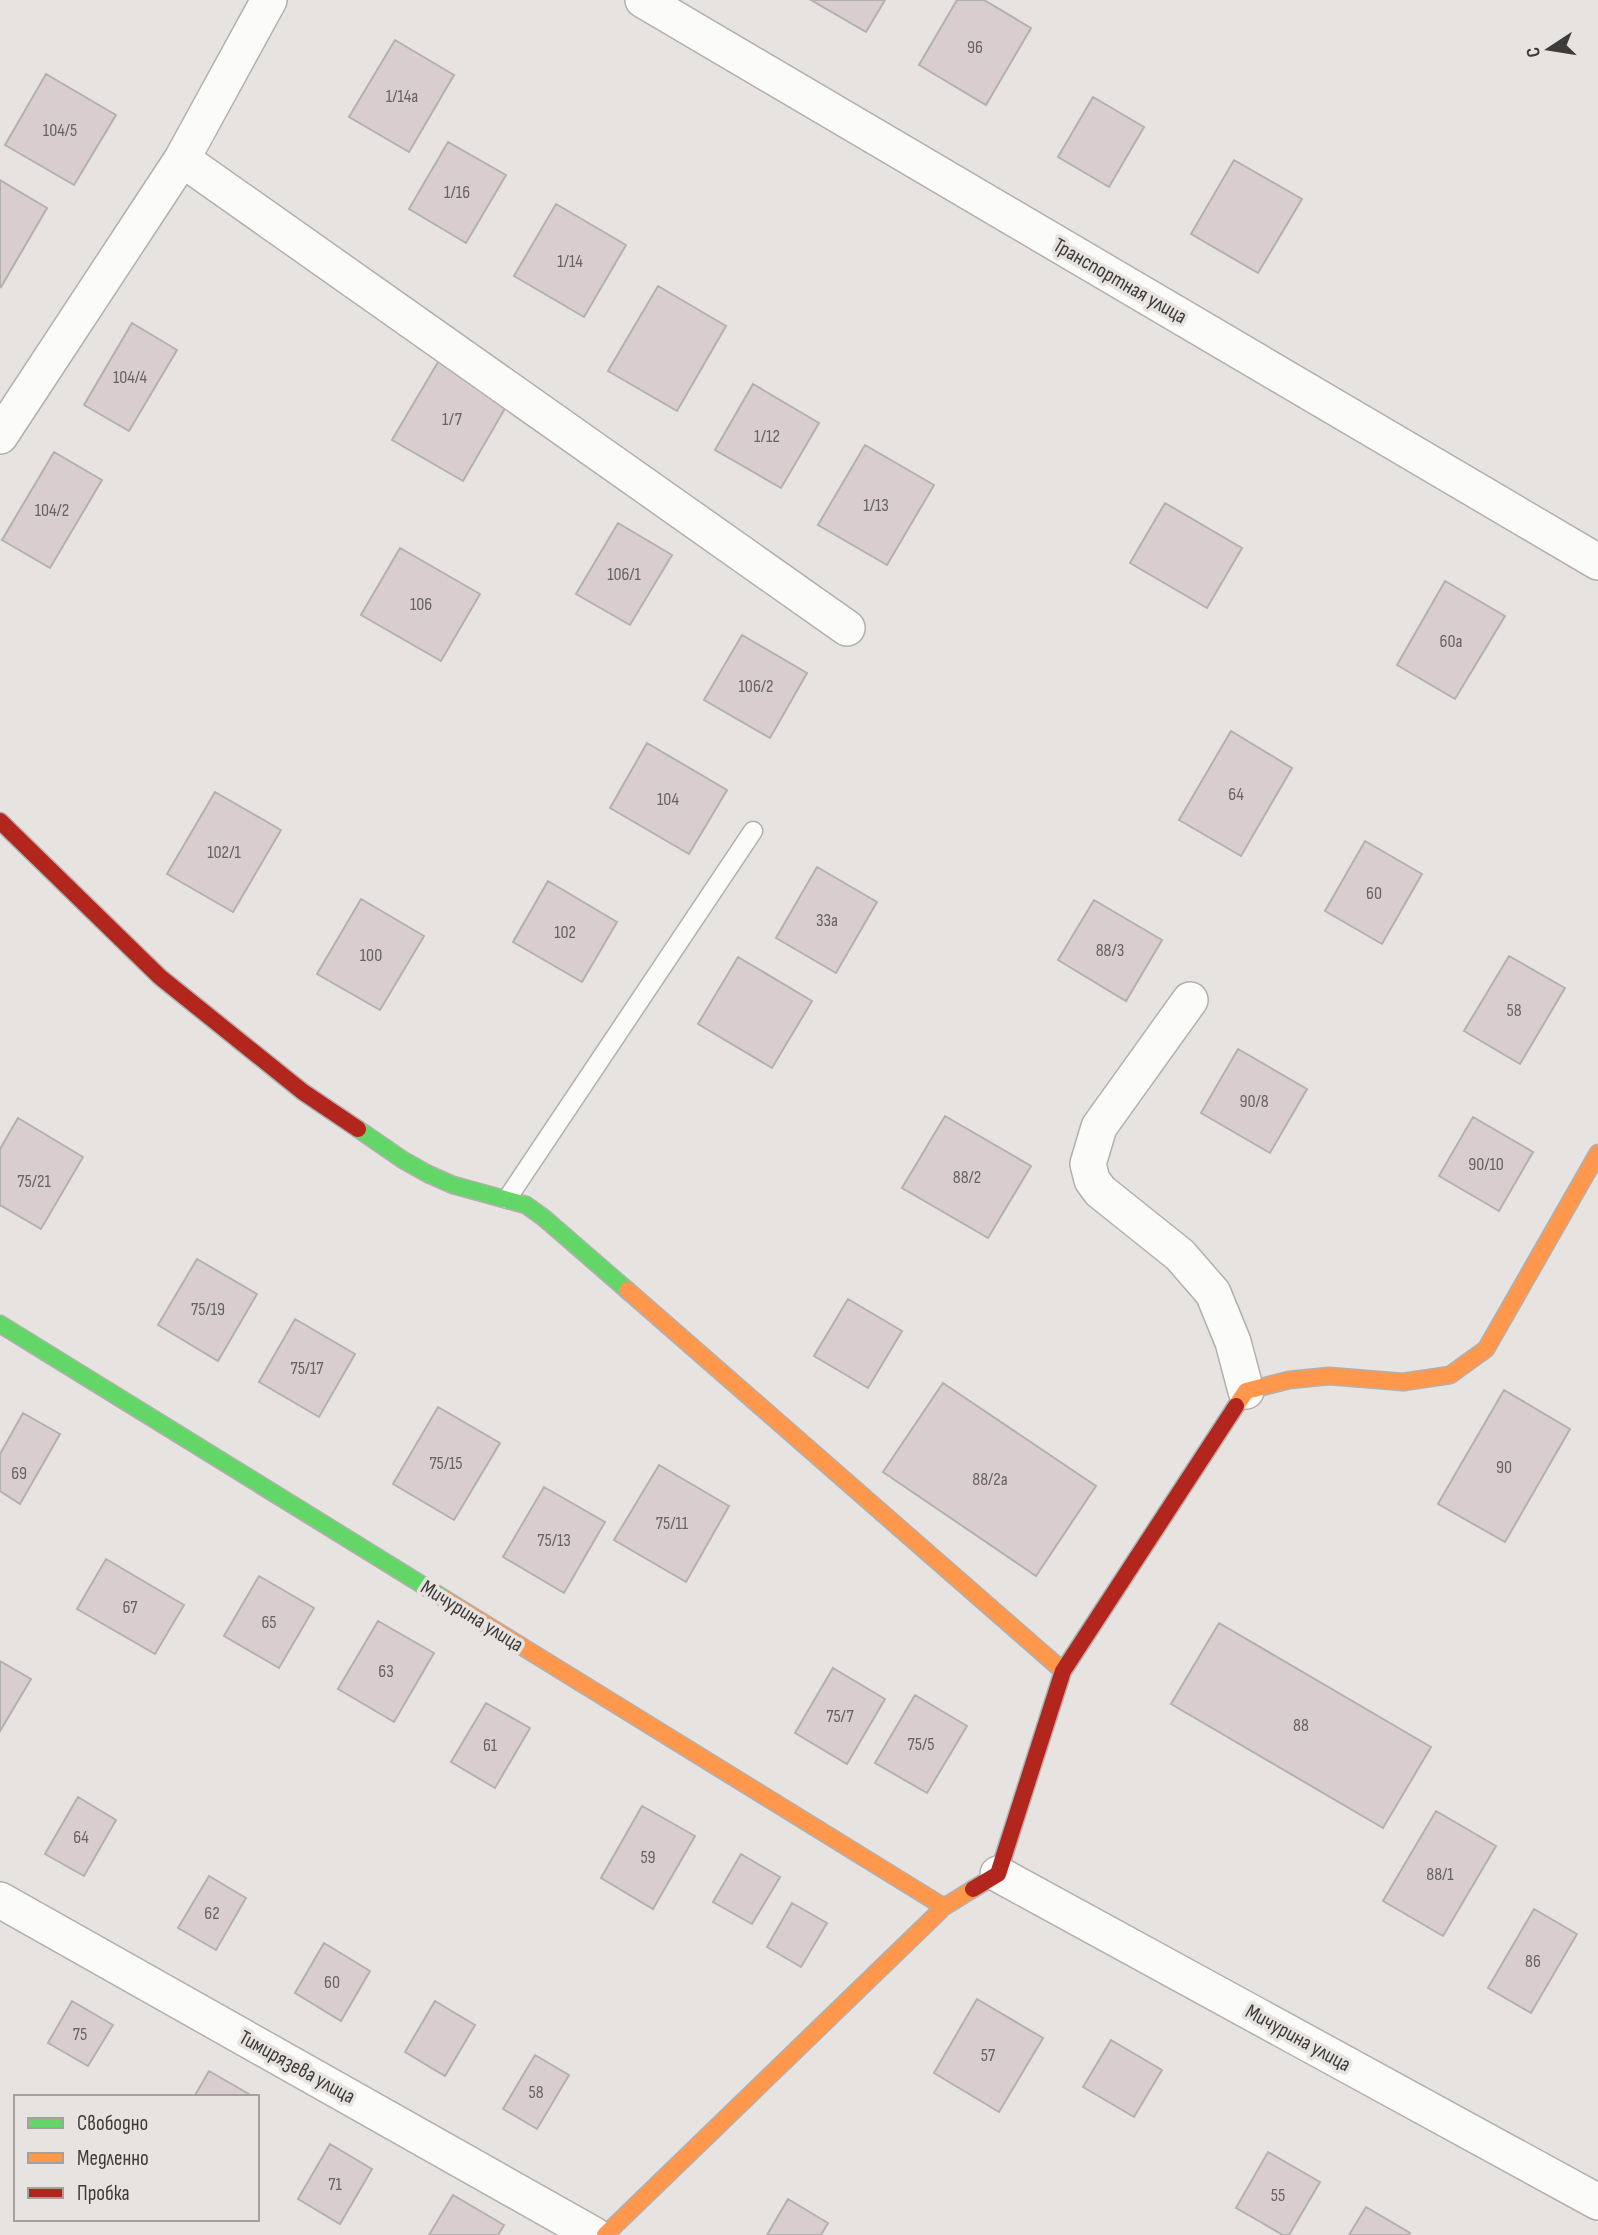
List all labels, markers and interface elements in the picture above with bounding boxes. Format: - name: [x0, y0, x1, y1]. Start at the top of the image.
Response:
- north arrow: [1514, 14, 1584, 84]
- house number: 96: [967, 37, 983, 58]
- text: С: [1522, 45, 1546, 59]
- house number: 1/14а: [386, 86, 418, 107]
- house number: 104/5: [43, 120, 77, 141]
- house number: 1/16: [444, 182, 470, 203]
- street label: Транспортная улица: [1049, 233, 1191, 329]
- house number: 1/14: [557, 251, 583, 272]
- house number: 104/4: [113, 367, 147, 388]
- house number: 1/7: [442, 409, 463, 430]
- house number: 1/12: [754, 426, 780, 447]
- house number: 1/13: [863, 495, 889, 516]
- house number: 104/2: [35, 500, 69, 521]
- house number: 106/1: [607, 564, 642, 585]
- house number: 106: [410, 594, 432, 615]
- house number: 60а: [1440, 631, 1462, 652]
- house number: 106/2: [739, 676, 773, 697]
- house number: 64: [1228, 784, 1244, 805]
- house number: 104: [657, 789, 679, 810]
- house number: 102/1: [207, 842, 242, 863]
- house number: 60: [1366, 883, 1382, 904]
- house number: 33а: [816, 910, 838, 931]
- house number: 102: [554, 922, 576, 943]
- house number: 88/3: [1096, 940, 1124, 961]
- house number: 100: [360, 945, 382, 966]
- house number: 58: [1506, 1000, 1522, 1021]
- house number: 90/8: [1239, 1091, 1269, 1112]
- house number: 90/10: [1468, 1154, 1504, 1175]
- house number: 88/2: [953, 1167, 981, 1188]
- house number: 75/21: [17, 1171, 51, 1192]
- house number: 75/19: [191, 1299, 225, 1320]
- house number: 75/17: [290, 1358, 324, 1379]
- house number: 75/15: [429, 1453, 463, 1474]
- house number: 90: [1496, 1457, 1512, 1478]
- house number: 69: [11, 1463, 27, 1484]
- house number: 88/2а: [972, 1469, 1008, 1490]
- house number: 75/11: [656, 1513, 689, 1534]
- house number: 75/13: [537, 1530, 571, 1551]
- street label: Мичурина улица: [416, 1575, 528, 1657]
- house number: 67: [122, 1597, 138, 1618]
- house number: 65: [261, 1612, 277, 1633]
- house number: 63: [378, 1661, 394, 1682]
- house number: 75/7: [826, 1706, 855, 1727]
- house number: 88: [1293, 1715, 1309, 1736]
- house number: 75/5: [908, 1734, 934, 1755]
- house number: 61: [483, 1735, 498, 1756]
- house number: 64: [73, 1827, 89, 1848]
- house number: 59: [640, 1847, 656, 1868]
- house number: 88/1: [1426, 1864, 1454, 1885]
- house number: 62: [204, 1903, 220, 1924]
- house number: 86: [1525, 1951, 1541, 1972]
- house number: 60: [324, 1972, 340, 1993]
- street label: Мичурина улица: [1241, 1999, 1355, 2077]
- house number: 75: [73, 2024, 87, 2045]
- street label: Тимирязева улица: [235, 2025, 359, 2109]
- house number: 57: [981, 2045, 996, 2066]
- house number: 58: [528, 2082, 544, 2103]
- legend: [14, 2095, 259, 2221]
- text: Свободно: [77, 2111, 148, 2136]
- text: Медленно: [77, 2146, 149, 2171]
- house number: 71: [328, 2174, 342, 2195]
- text: Пробка: [77, 2181, 130, 2206]
- house number: 55: [1271, 2185, 1285, 2206]

